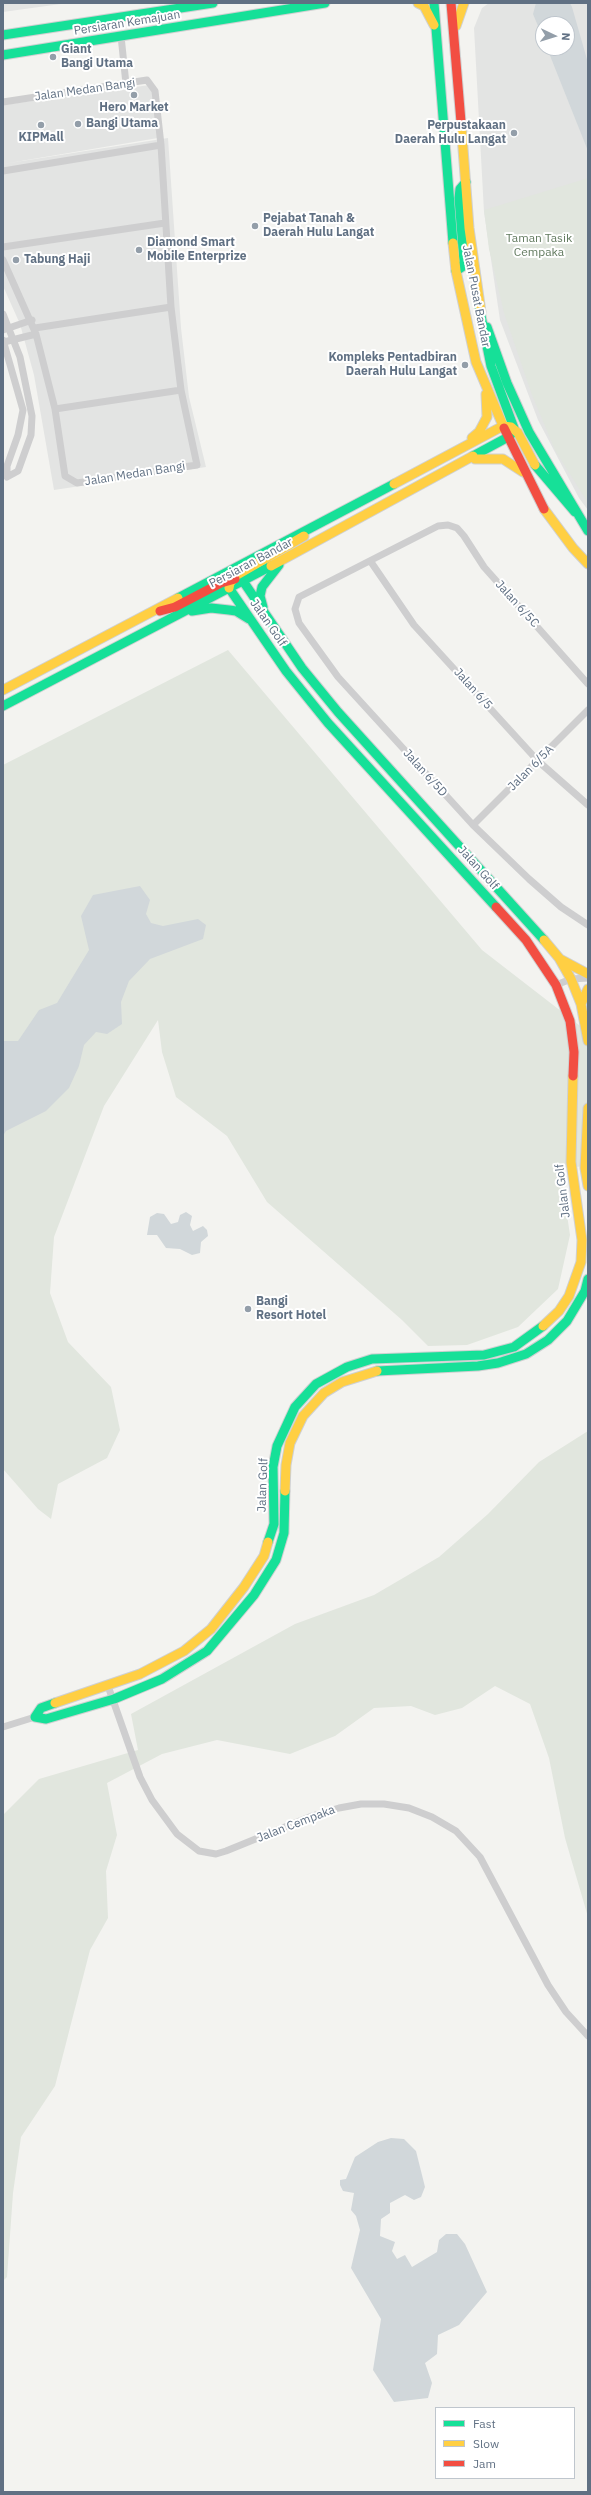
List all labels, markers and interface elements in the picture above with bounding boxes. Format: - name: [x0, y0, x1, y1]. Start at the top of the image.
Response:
- street label: Persiaran Kemajuan: [73, 7, 181, 39]
- north arrow: [535, 16, 575, 56]
- text: N: [559, 32, 573, 41]
- place label: Giant Bangi Utama: [61, 43, 133, 71]
- marker: Giant Bangi Utama: [48, 52, 58, 62]
- street label: Jalan Medan Bangi: [34, 76, 136, 104]
- marker: Hero Market: [129, 90, 139, 100]
- place label: Hero Market: [99, 101, 169, 115]
- place label: Bangi Utama: [86, 117, 158, 131]
- marker: Bangi Utama: [73, 119, 83, 129]
- place label: Perpustakaan Daerah Hulu Langat: [395, 119, 506, 147]
- marker: KIPMall: [36, 120, 46, 130]
- marker: Perpustakaan Daerah Hulu Langat: [509, 128, 519, 138]
- place label: KIPMall: [18, 131, 64, 145]
- place label: Pejabat Tanah & Daerah Hulu Langat: [263, 212, 374, 240]
- marker: Pejabat Tanah & Daerah Hulu Langat: [250, 221, 260, 231]
- park label: Taman Tasik Cempaka: [506, 232, 572, 260]
- place label: Diamond Smart Mobile Enterprize: [147, 236, 247, 264]
- street label: Jalan Pusat Bandar: [459, 244, 493, 348]
- marker: Diamond Smart Mobile Enterprize: [134, 245, 144, 255]
- place label: Tabung Haji: [24, 253, 90, 267]
- marker: Tabung Haji: [11, 255, 21, 265]
- place label: Kompleks Pentadbiran Daerah Hulu Langat: [328, 351, 457, 379]
- marker: Kompleks Pentadbiran Daerah Hulu Langat: [460, 360, 470, 370]
- street label: Jalan Medan Bangi: [84, 459, 186, 489]
- street label: Persiaran Bandar: [207, 535, 295, 591]
- street label: Jalan 6/5C: [492, 578, 542, 630]
- street label: Jalan Golf: [247, 597, 289, 649]
- street label: Jalan 6/5: [451, 665, 495, 713]
- street label: Jalan 6/5A: [505, 742, 557, 794]
- street label: Jalan 6/5D: [400, 746, 450, 800]
- street label: Jalan Golf: [455, 843, 501, 893]
- street label: Jalan Golf: [553, 1163, 573, 1219]
- place label: Bangi Resort Hotel: [256, 1295, 326, 1323]
- marker: Bangi Resort Hotel: [243, 1304, 253, 1314]
- street label: Jalan Golf: [255, 1458, 271, 1512]
- street label: Jalan Cempaka: [255, 1803, 337, 1845]
- legend: [435, 2407, 575, 2479]
- text: Fast: [473, 2416, 496, 2431]
- text: Slow: [473, 2436, 499, 2451]
- text: Jam: [473, 2456, 496, 2471]

